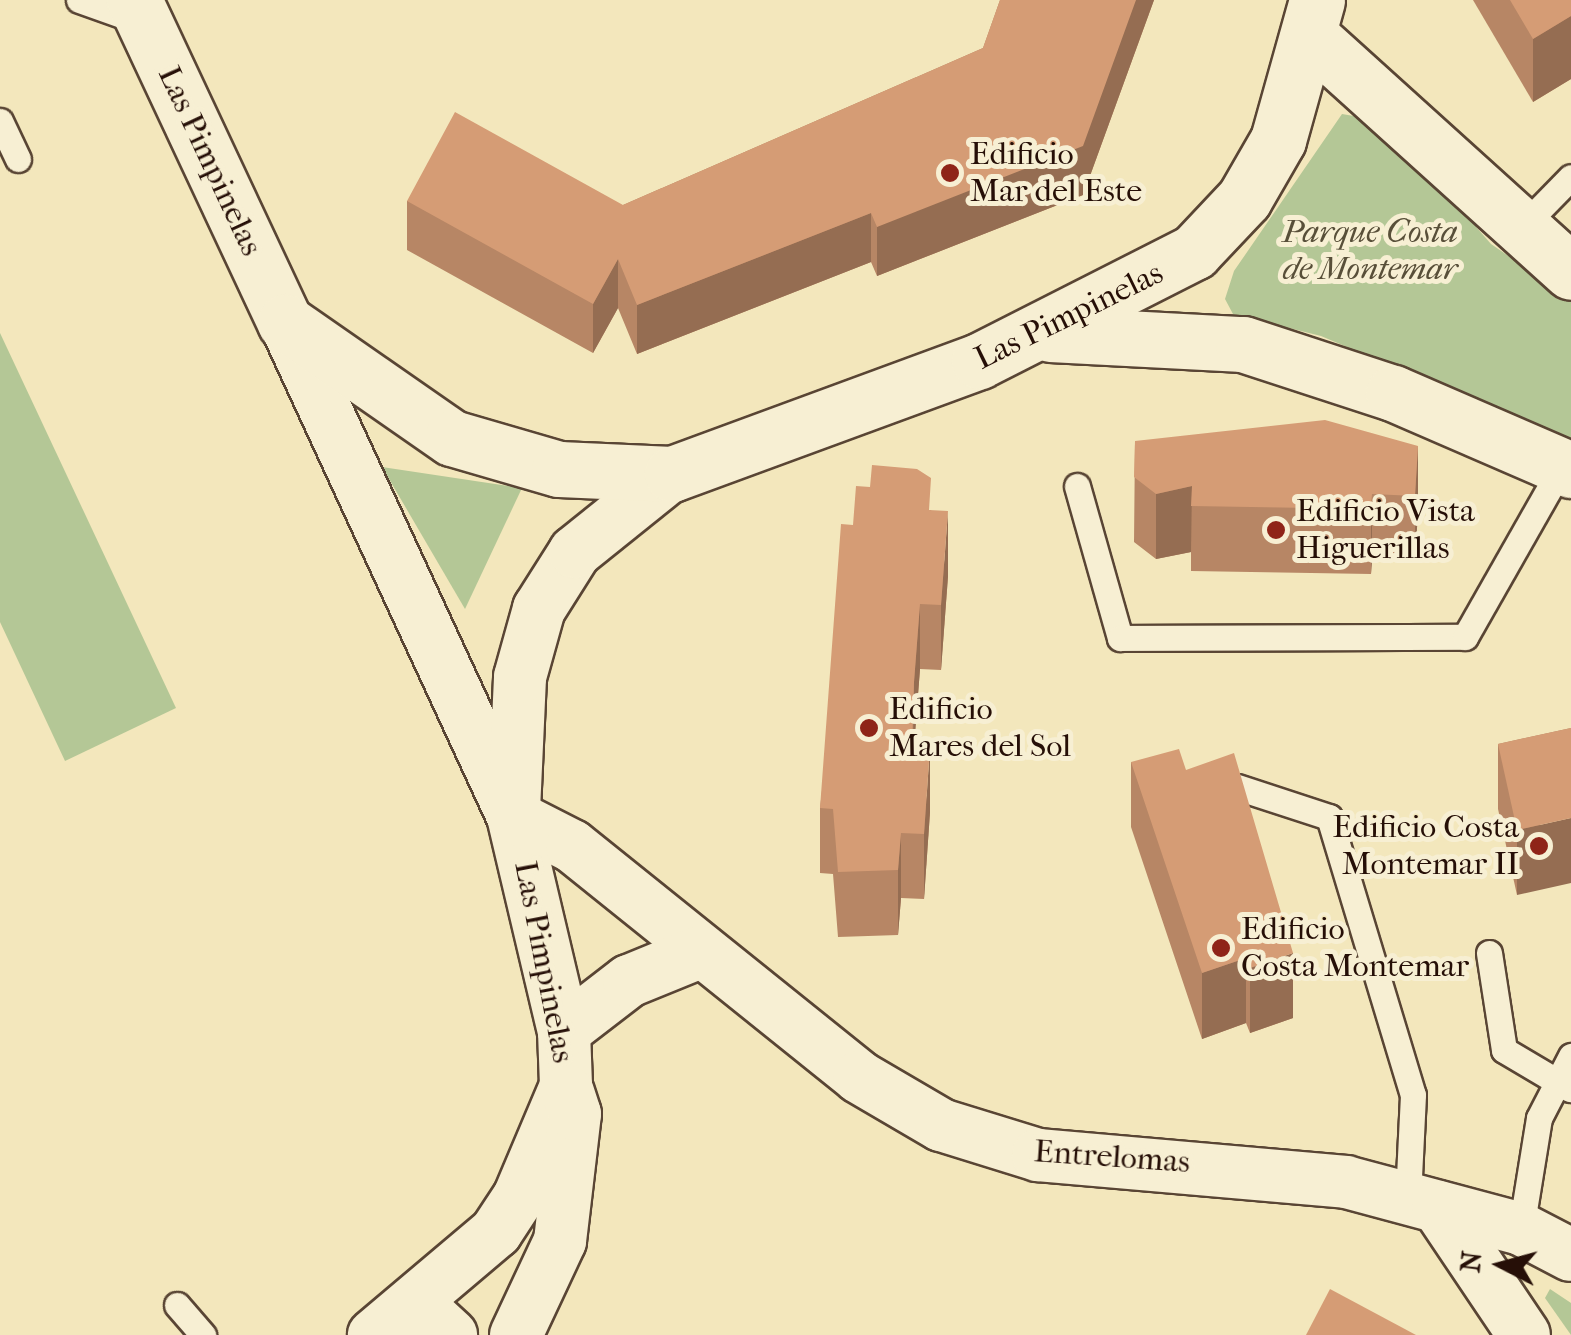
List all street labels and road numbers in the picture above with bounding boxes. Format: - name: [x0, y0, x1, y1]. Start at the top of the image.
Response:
- street label: Las Pimpinelas: [149, 60, 271, 262]
- street label: Las Pimpinelas: [969, 254, 1169, 378]
- street label: Las Pimpinelas: [506, 858, 582, 1066]
- street label: Entrelomas: [1033, 1132, 1191, 1182]

